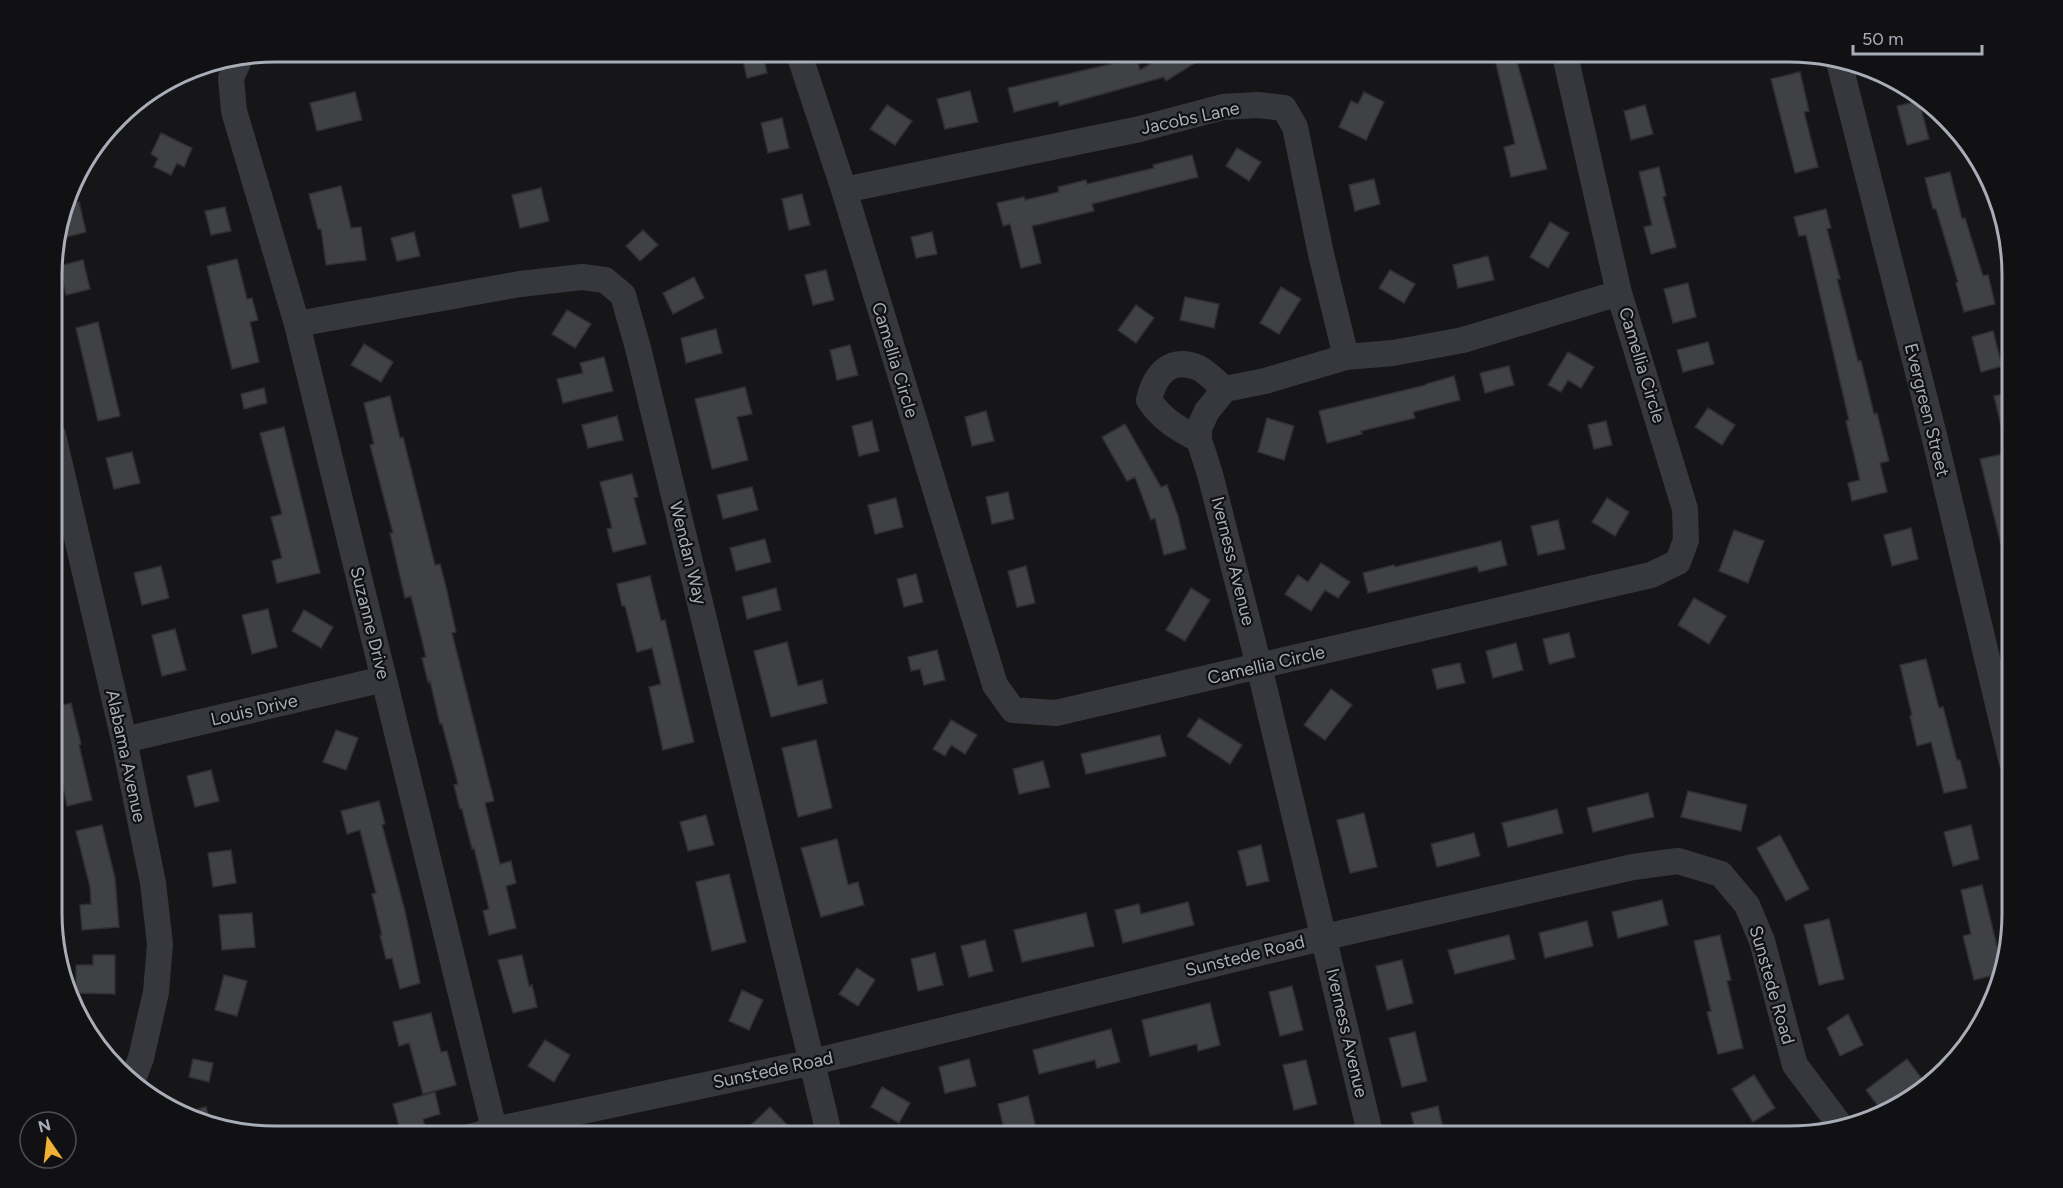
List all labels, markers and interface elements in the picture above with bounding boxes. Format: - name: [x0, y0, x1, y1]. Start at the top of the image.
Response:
- scale bar: [1853, 18, 1982, 56]
- text: 50 m: [1862, 28, 1904, 50]
- street label: Jacobs Lane: [1139, 97, 1242, 139]
- street label: Camellia Circle: [867, 300, 923, 421]
- street label: Camellia Circle: [1614, 305, 1670, 426]
- street label: Evergreen Street: [1900, 341, 1954, 479]
- street label: Iverness Avenue: [1206, 494, 1260, 628]
- street label: Wendan Way: [665, 499, 712, 607]
- street label: Suzanne Drive: [345, 564, 395, 682]
- street label: Camellia Circle: [1205, 641, 1327, 689]
- street label: Alabama Avenue: [101, 688, 151, 824]
- street label: Louis Drive: [208, 689, 300, 731]
- street label: Sunstede Road: [1745, 923, 1799, 1047]
- street label: Sunstede Road: [1183, 931, 1307, 981]
- street label: Iverness Avenue: [1321, 966, 1373, 1100]
- street label: Sunstede Road: [711, 1047, 835, 1093]
- north arrow: [18, 1110, 78, 1170]
- text: N: [36, 1115, 53, 1137]

